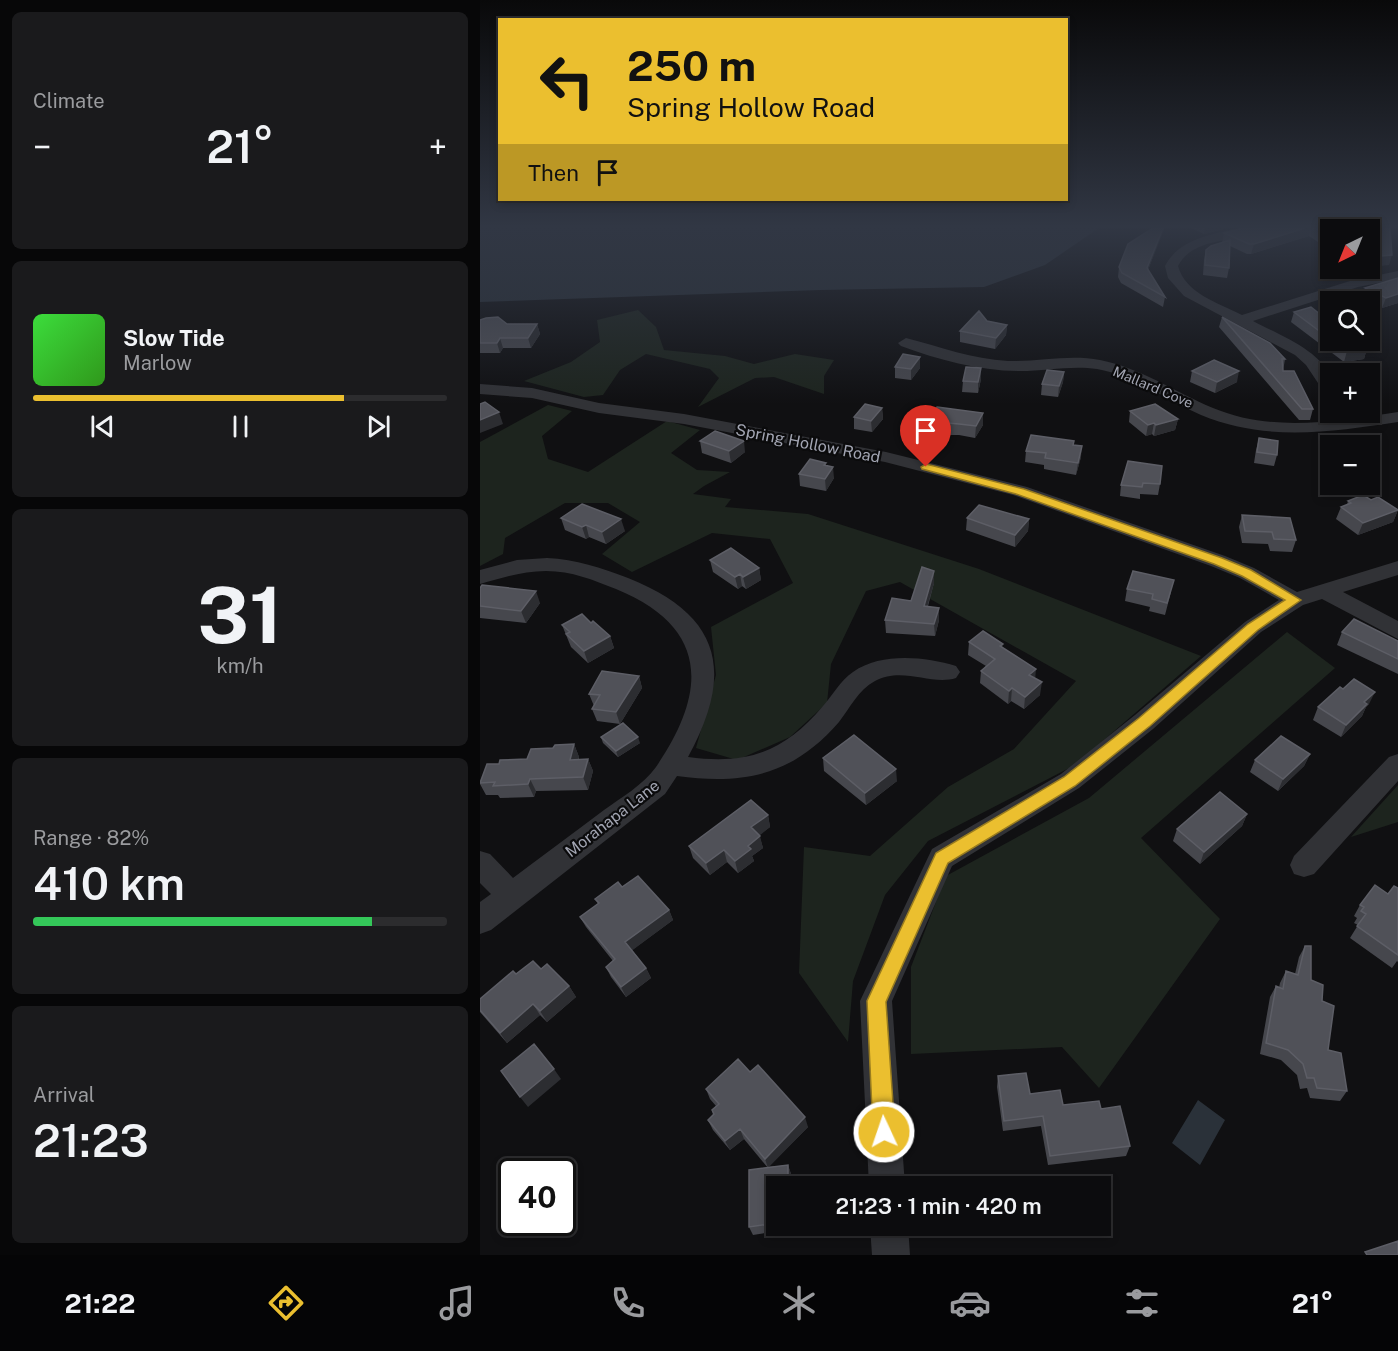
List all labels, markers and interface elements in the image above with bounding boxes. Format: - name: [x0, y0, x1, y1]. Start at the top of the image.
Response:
- text: 250 m: [627, 41, 756, 90]
- icon: left: [528, 42, 606, 120]
- text: Climate: [33, 89, 105, 113]
- text: Spring Hollow Road: [627, 91, 875, 123]
- text: 21°: [206, 120, 274, 173]
- text: −: [33, 128, 51, 166]
- text: +: [429, 128, 447, 166]
- icon: arrive: [591, 156, 624, 189]
- text: Then: [528, 160, 579, 186]
- north arrow: [1320, 219, 1380, 279]
- map controls: [1320, 219, 1380, 495]
- button: search: [1320, 291, 1380, 351]
- text: Slow Tide: [123, 325, 225, 351]
- text: Marlow: [123, 351, 192, 375]
- street label: Mallard Cove: [1111, 363, 1195, 411]
- button: +: [1320, 363, 1380, 423]
- pin: [900, 405, 951, 467]
- icon: previous: [86, 410, 119, 443]
- icon: pause: [224, 410, 257, 443]
- icon: next: [362, 410, 395, 443]
- icon: arrive: [909, 414, 942, 447]
- street label: Spring Hollow Road: [734, 420, 882, 467]
- button: −: [1320, 435, 1380, 495]
- text: 31: [197, 569, 283, 661]
- text: km/h: [216, 654, 264, 678]
- street label: Morahapa Lane: [561, 776, 663, 861]
- text: Range · 82%: [33, 826, 149, 850]
- text: 410 km: [33, 857, 185, 910]
- text: Arrival: [33, 1083, 95, 1107]
- position arrow: [852, 1100, 916, 1164]
- text: 21:23: [33, 1114, 149, 1167]
- speed limit sign: 40: [498, 1158, 576, 1236]
- text: 21:23 · 1 min · 420 m: [835, 1193, 1042, 1219]
- icon: directions: [265, 1282, 307, 1324]
- icon: music: [436, 1282, 478, 1324]
- icon: phone: [607, 1282, 649, 1324]
- icon: climate: [778, 1282, 820, 1324]
- icon: car: [949, 1282, 991, 1324]
- icon: filters: [1121, 1282, 1163, 1324]
- text: 21:22: [65, 1287, 135, 1319]
- text: 21°: [1292, 1287, 1333, 1319]

